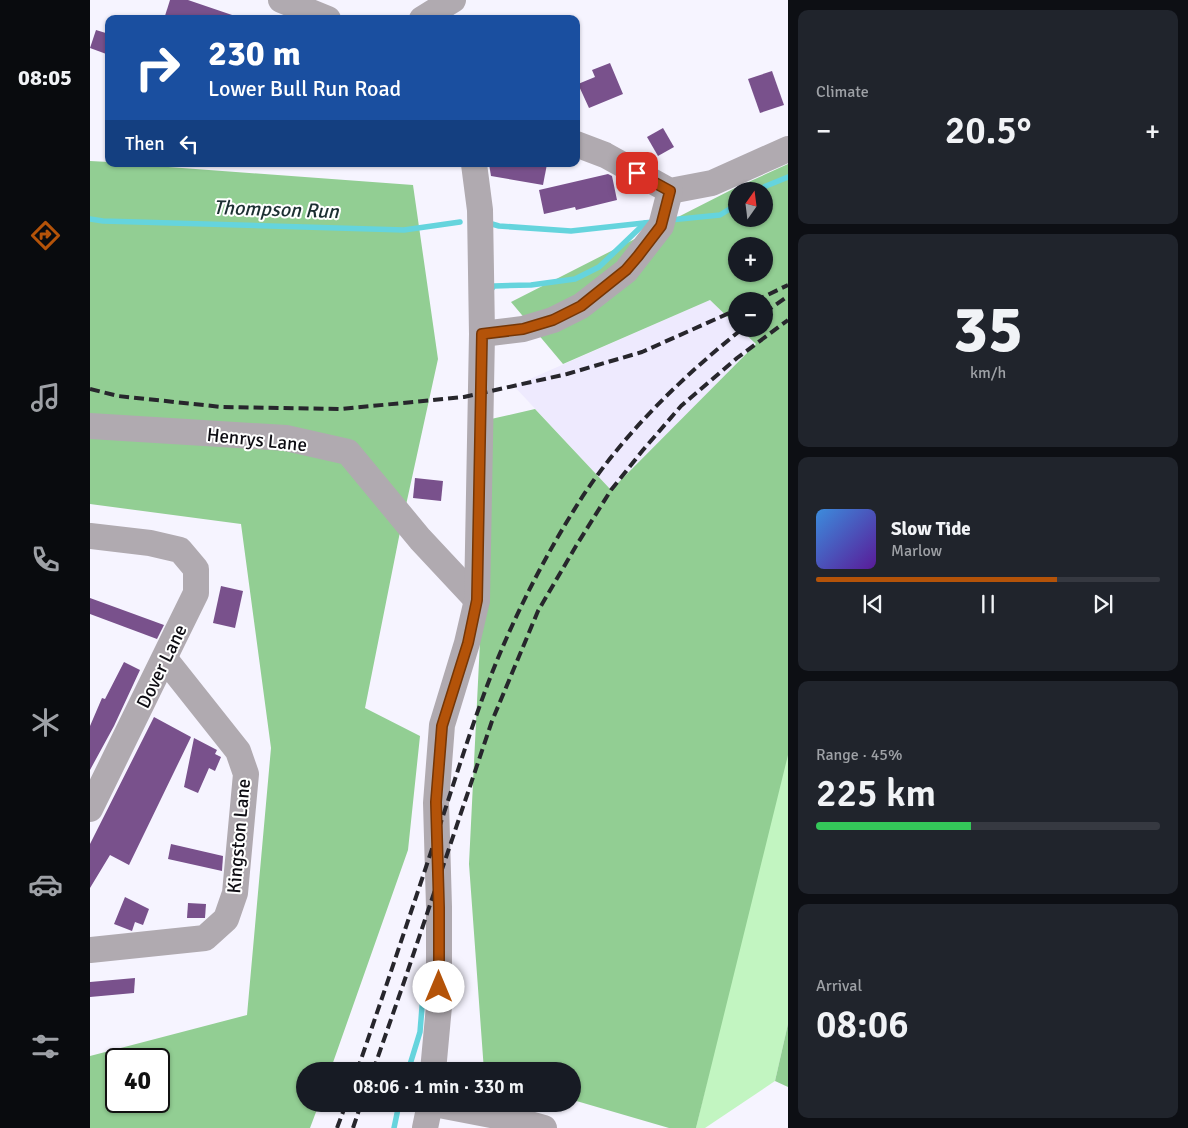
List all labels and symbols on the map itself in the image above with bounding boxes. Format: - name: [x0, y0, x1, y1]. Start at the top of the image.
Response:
- pin: [616, 152, 658, 194]
- north arrow: [728, 182, 772, 228]
- water label: Thompson Run: [213, 195, 340, 224]
- street label: Henrys Lane: [206, 423, 308, 457]
- street label: Dover Lane: [131, 621, 192, 712]
- street label: Kingston Lane: [222, 778, 256, 895]
- position arrow: [412, 960, 464, 1012]
- speed limit sign: 40: [105, 1048, 170, 1113]

